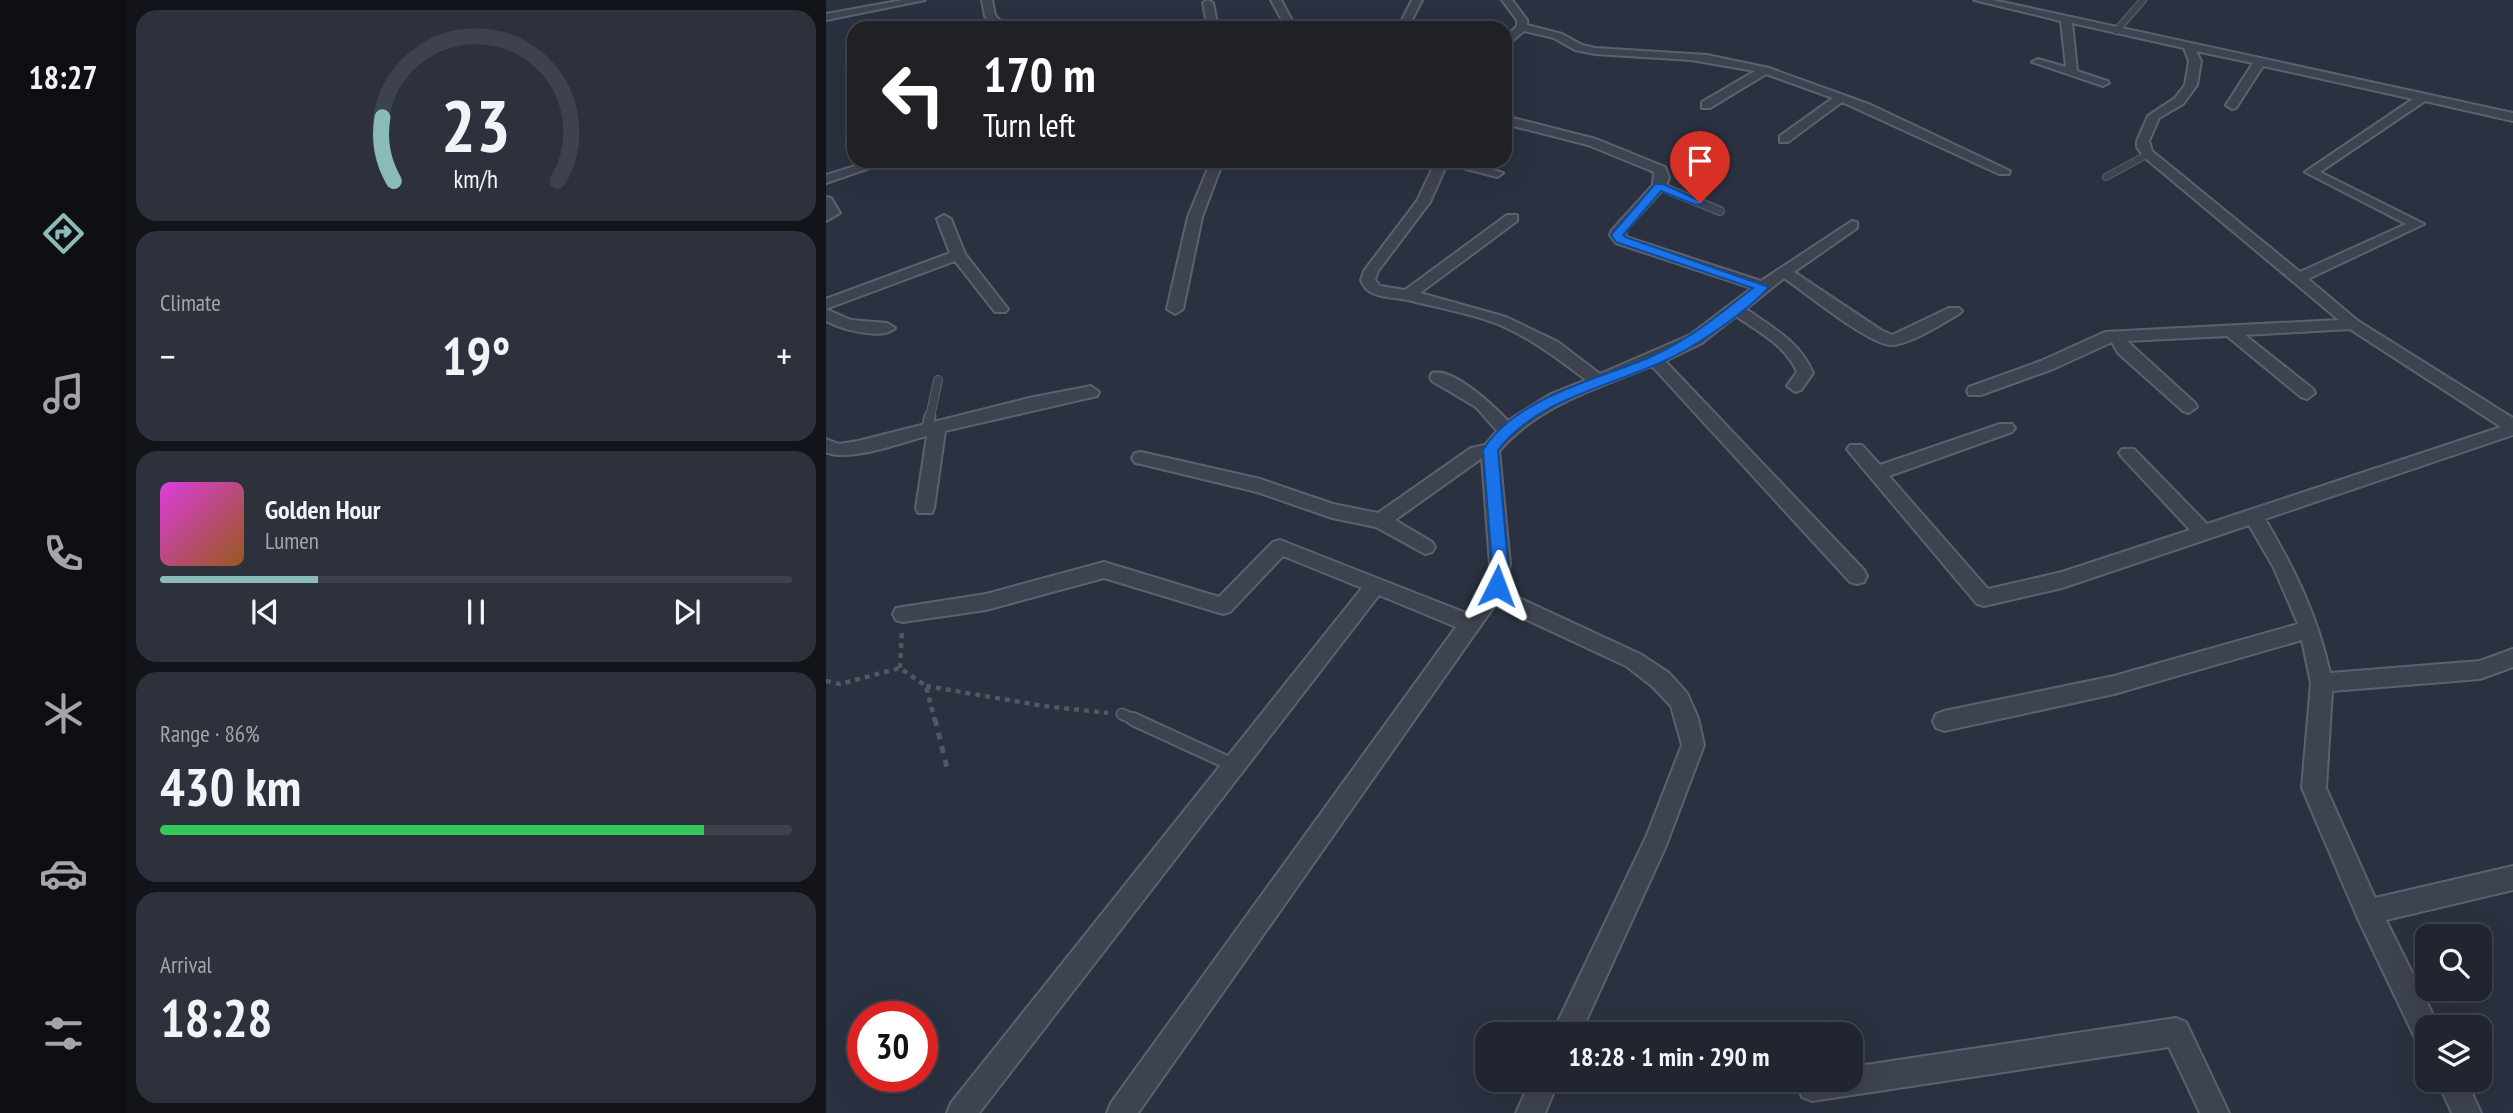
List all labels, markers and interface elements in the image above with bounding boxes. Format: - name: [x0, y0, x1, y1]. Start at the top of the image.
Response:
- text: 170 m: [983, 42, 1096, 106]
- icon: left: [868, 49, 959, 140]
- text: 18:27: [28, 56, 98, 98]
- text: 23: [441, 78, 511, 172]
- text: Turn left: [983, 104, 1075, 146]
- pin: [1670, 131, 1730, 203]
- icon: arrive: [1681, 142, 1719, 180]
- text: km/h: [454, 163, 498, 195]
- icon: directions: [39, 209, 88, 258]
- text: Climate: [160, 288, 221, 317]
- text: 19°: [442, 322, 510, 389]
- text: −: [160, 331, 176, 380]
- text: +: [776, 331, 792, 380]
- icon: music: [39, 369, 88, 418]
- text: Golden Hour: [265, 493, 380, 526]
- text: Lumen: [265, 526, 319, 555]
- icon: phone: [39, 529, 88, 578]
- position arrow: [1460, 549, 1534, 623]
- icon: previous: [246, 593, 284, 631]
- icon: pause: [457, 593, 495, 631]
- icon: next: [668, 593, 706, 631]
- icon: climate: [39, 689, 88, 738]
- text: Range · 86%: [160, 719, 260, 748]
- text: 430 km: [160, 753, 301, 820]
- icon: car: [39, 849, 88, 898]
- map controls: [2415, 924, 2492, 1092]
- button: search: [2415, 924, 2492, 1001]
- text: Arrival: [160, 950, 212, 979]
- text: 18:28: [160, 984, 272, 1051]
- speed limit sign: 30: [847, 1001, 938, 1092]
- icon: filters: [39, 1009, 88, 1058]
- button: layers: [2415, 1015, 2492, 1092]
- text: 18:28 · 1 min · 290 m: [1569, 1040, 1769, 1073]

